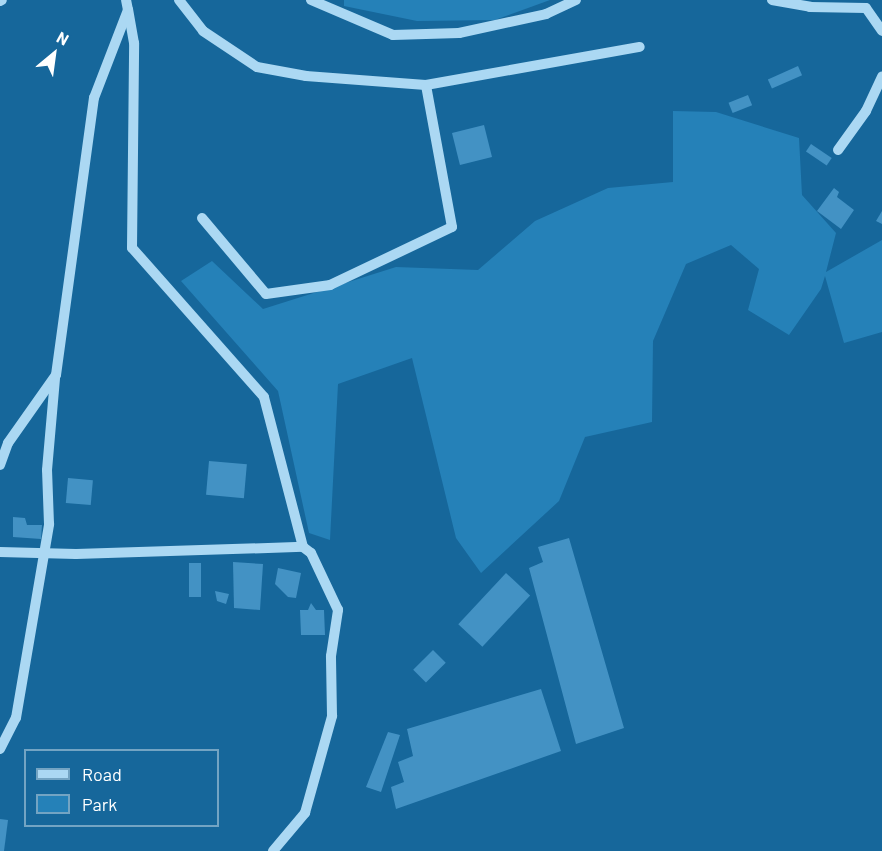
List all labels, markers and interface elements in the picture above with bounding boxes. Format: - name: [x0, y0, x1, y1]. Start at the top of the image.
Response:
- north arrow: [24, 24, 84, 84]
- text: N: [54, 27, 72, 49]
- legend: [24, 749, 219, 827]
- text: Road: [82, 763, 122, 785]
- text: Park: [82, 793, 117, 815]

